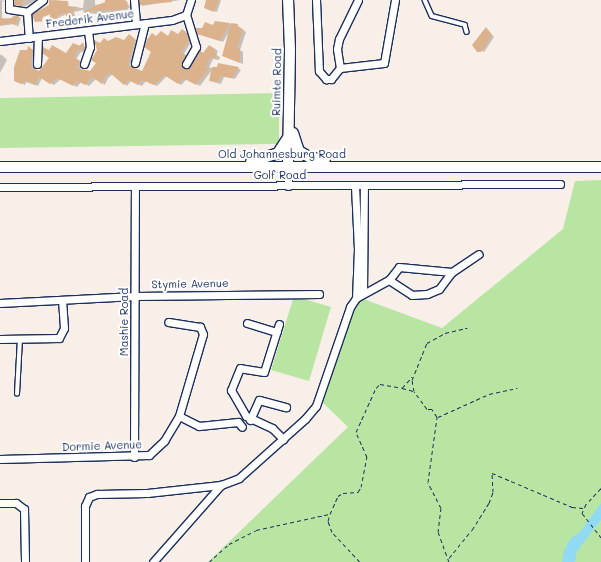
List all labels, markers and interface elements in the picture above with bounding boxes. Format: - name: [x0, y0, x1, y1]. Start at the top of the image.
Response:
- street label: Frederik Avenue: [45, 7, 135, 31]
- street label: Ruimte Road: [270, 48, 284, 116]
- street label: Old Johannesburg Road: [218, 147, 346, 161]
- street label: Golf Road: [254, 168, 306, 182]
- street label: Stymie Avenue: [151, 277, 229, 291]
- street label: Mashie Road: [117, 288, 131, 356]
- street label: Dormie Avenue: [62, 438, 142, 454]

